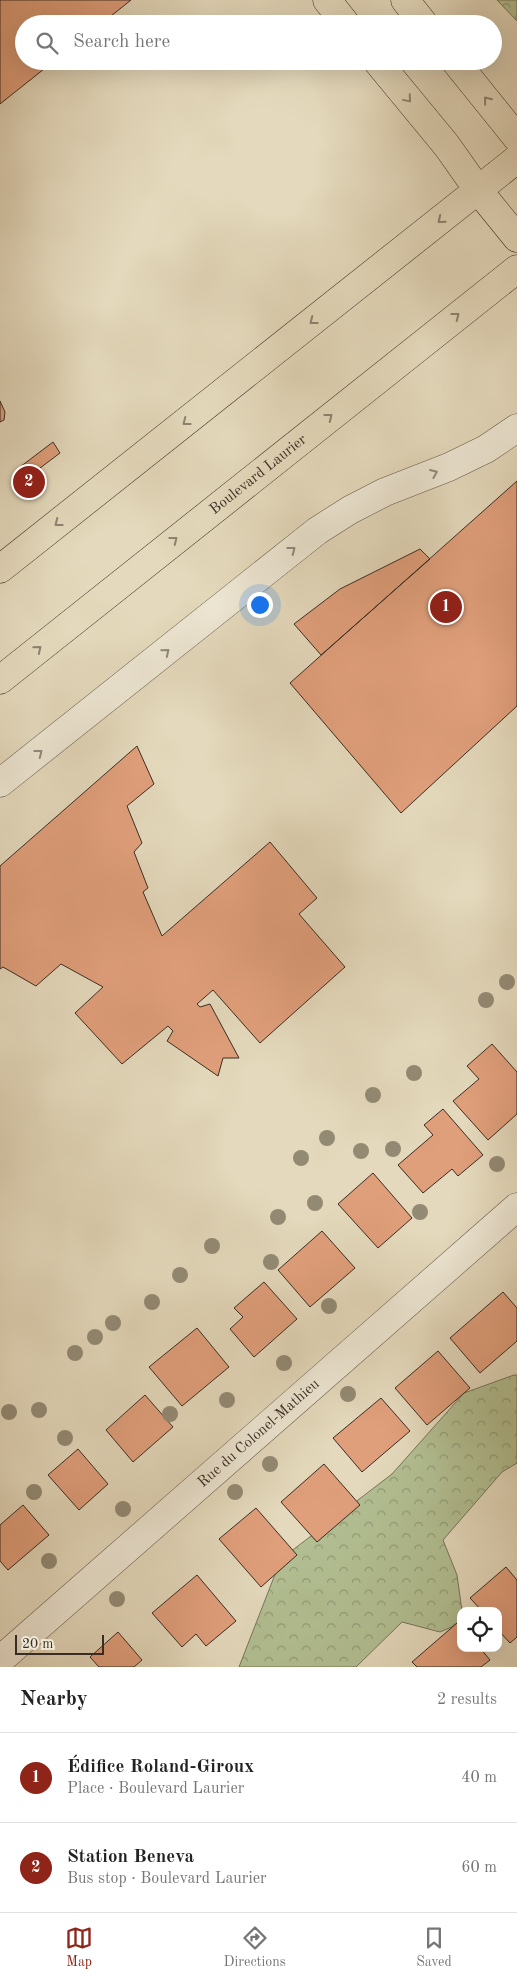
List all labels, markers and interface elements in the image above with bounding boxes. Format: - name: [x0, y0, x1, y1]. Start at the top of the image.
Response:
- search box: [15, 15, 502, 70]
- icon: search: [33, 29, 61, 57]
- text: Search here: [73, 33, 170, 52]
- one-way arrow: [403, 93, 411, 102]
- one-way arrow: [483, 96, 492, 105]
- one-way arrow: [437, 215, 446, 224]
- one-way arrow: [450, 314, 459, 322]
- one-way arrow: [310, 316, 319, 324]
- one-way arrow: [323, 415, 332, 423]
- one-way arrow: [183, 417, 192, 425]
- street label: Boulevard Laurier: [207, 432, 309, 517]
- pin: 2: [13, 463, 45, 501]
- one-way arrow: [429, 468, 438, 479]
- one-way arrow: [55, 517, 64, 526]
- one-way arrow: [168, 537, 177, 545]
- one-way arrow: [286, 547, 296, 556]
- pin: 1: [430, 588, 462, 626]
- your location: [247, 592, 273, 618]
- one-way arrow: [32, 647, 41, 655]
- one-way arrow: [160, 650, 169, 658]
- one-way arrow: [33, 751, 42, 759]
- street label: Rue du Colonel-Mathieu: [195, 1376, 322, 1490]
- map controls: [457, 1607, 502, 1652]
- button: locate: [457, 1607, 502, 1652]
- scale bar: [15, 1632, 104, 1655]
- text: 20 m: [22, 1637, 53, 1651]
- text: Nearby: [20, 1689, 88, 1710]
- text: 2 results: [437, 1692, 497, 1708]
- text: Édifice Roland-Giroux: [67, 1758, 254, 1777]
- text: 1: [31, 1770, 41, 1786]
- text: 40 m: [461, 1770, 497, 1786]
- text: Place · Boulevard Laurier: [67, 1781, 244, 1797]
- text: Station Beneva: [67, 1848, 194, 1867]
- text: 2: [31, 1860, 41, 1876]
- text: 60 m: [461, 1860, 497, 1876]
- text: Bus stop · Boulevard Laurier: [67, 1871, 267, 1887]
- tab: Map: [65, 1924, 93, 1971]
- tab: Directions: [224, 1924, 286, 1971]
- tab: Saved: [416, 1924, 452, 1971]

